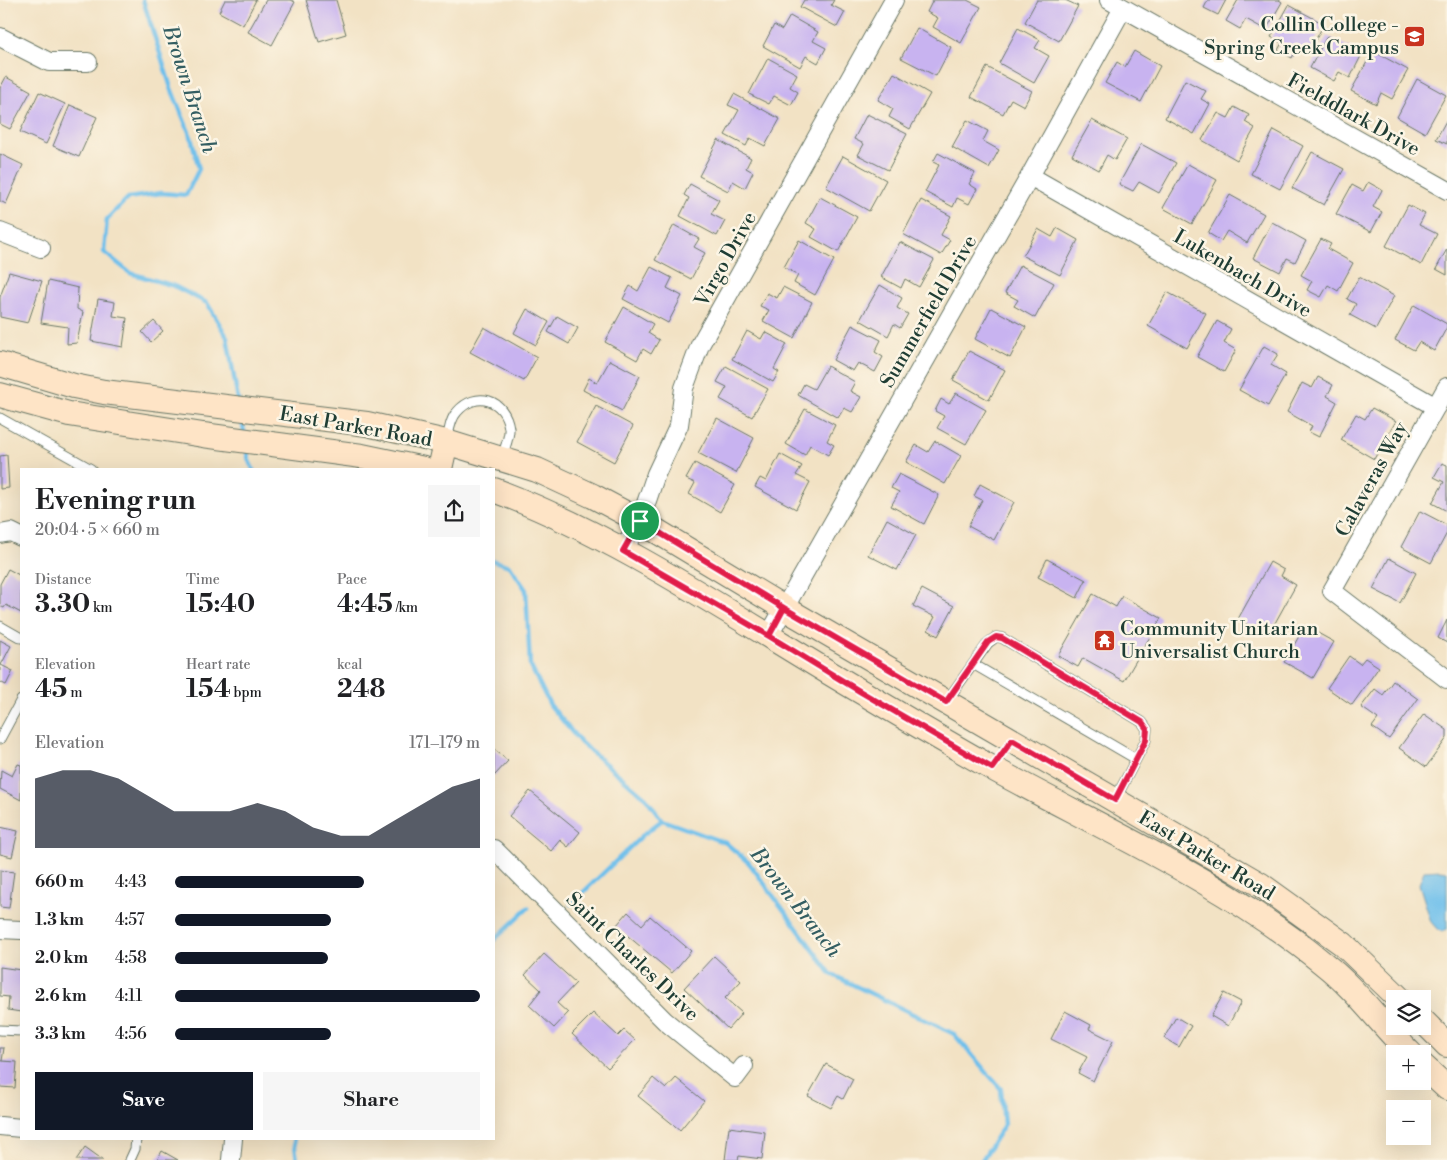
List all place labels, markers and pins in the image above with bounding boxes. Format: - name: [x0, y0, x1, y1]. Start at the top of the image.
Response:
- place label: Collin College - Spring Creek Campus: [1204, 13, 1399, 61]
- school or university icon: Collin College - Spring Creek Campus: [1403, 24, 1427, 48]
- pin: [619, 500, 661, 542]
- place label: Community Unitarian Universalist Church: [1120, 617, 1318, 665]
- temple icon: Community Unitarian Universalist Church: [1092, 628, 1116, 652]

